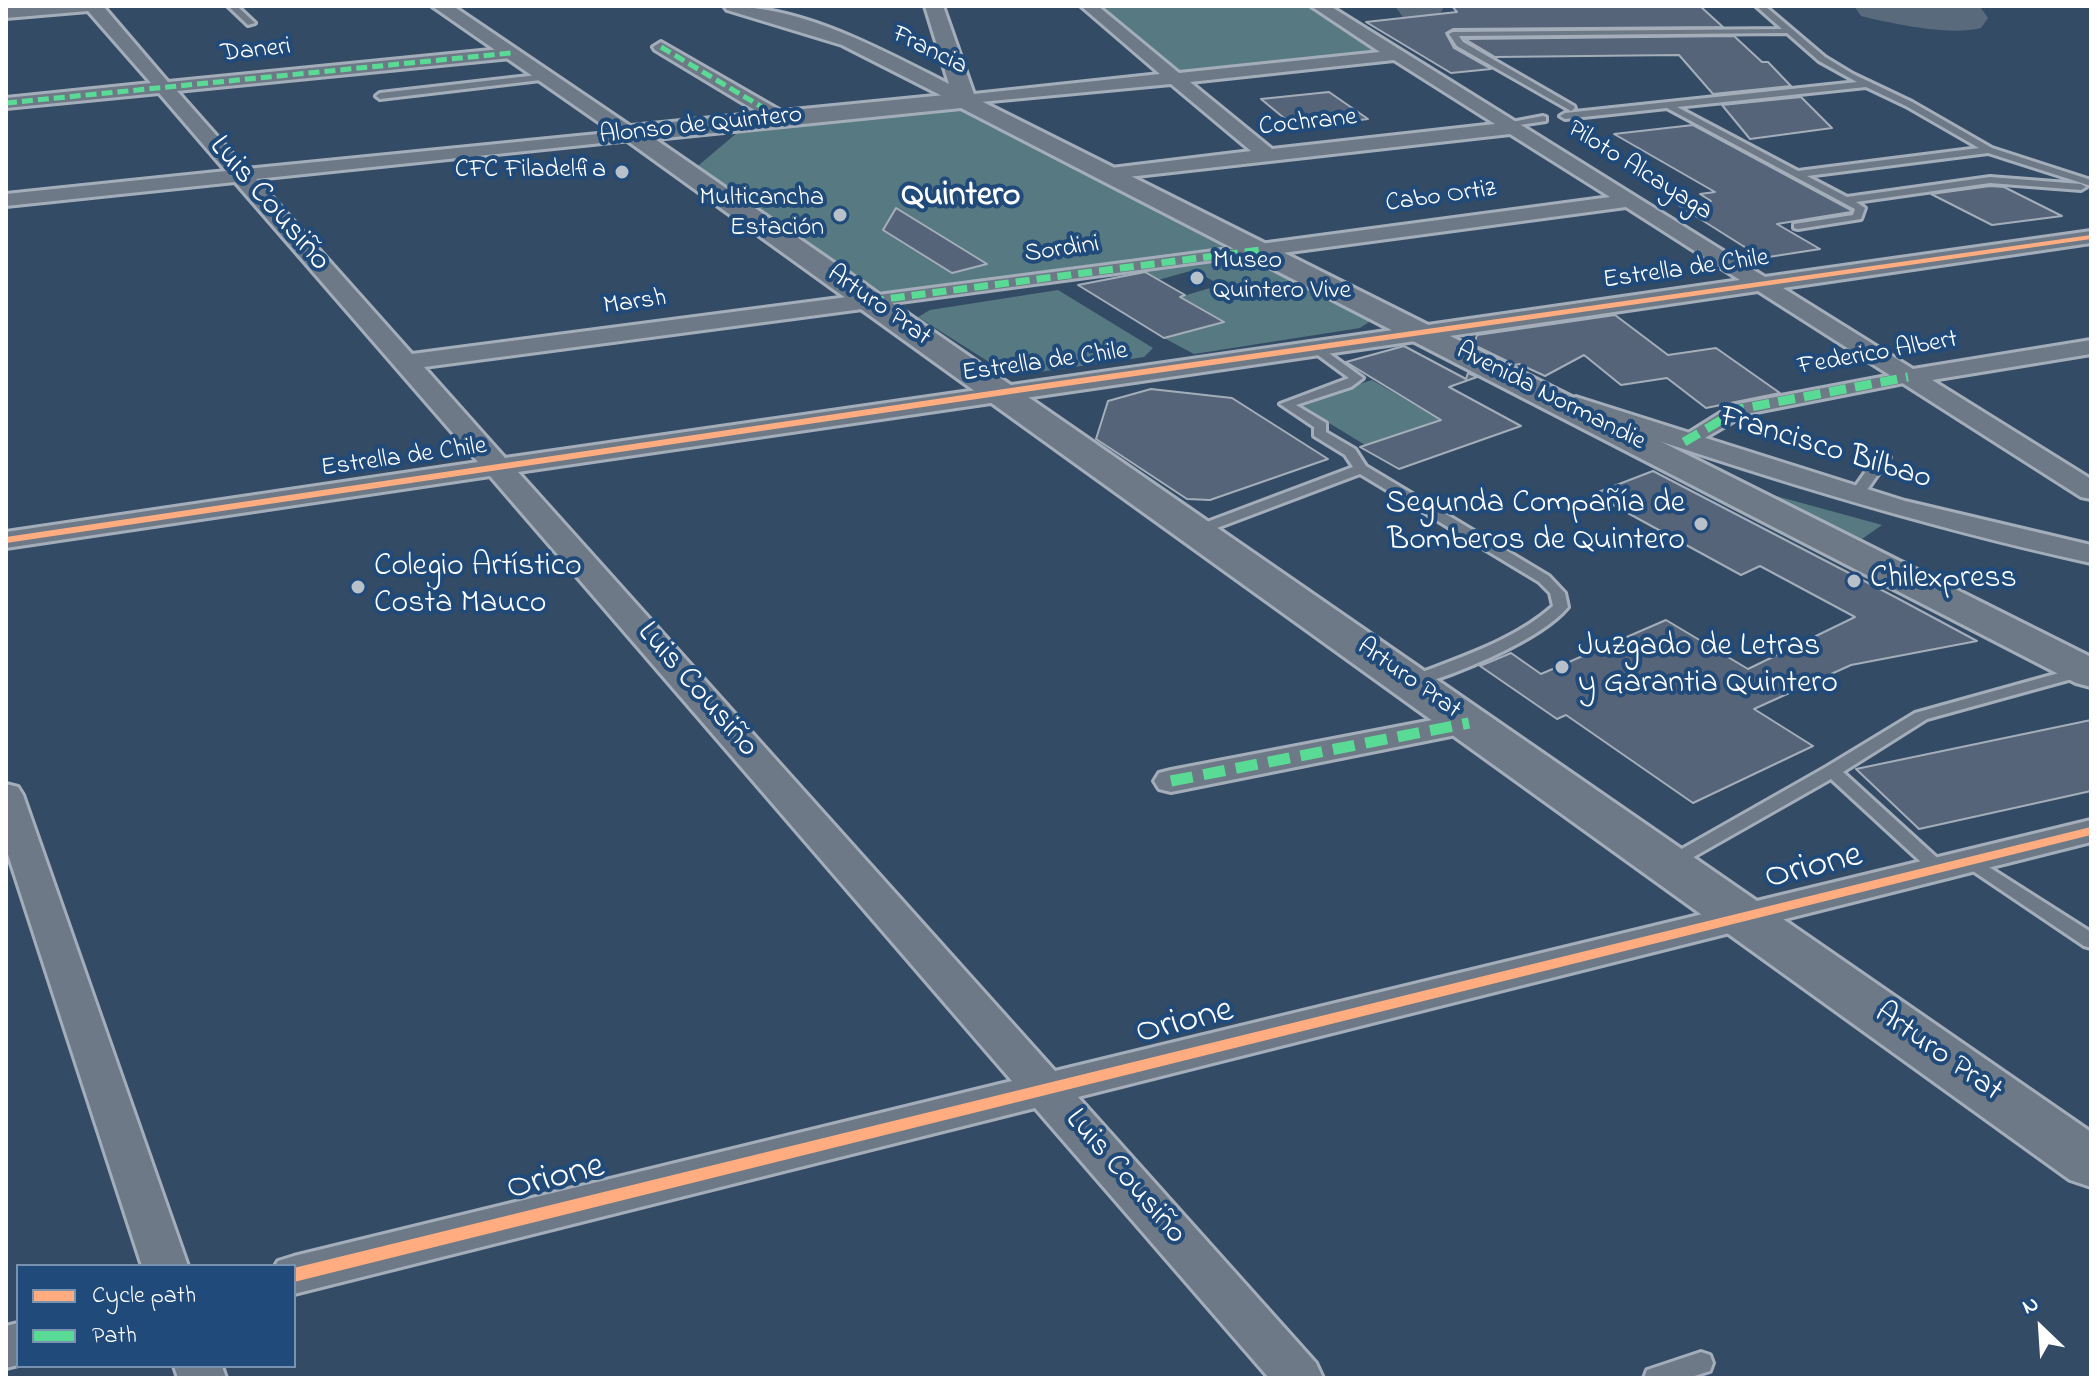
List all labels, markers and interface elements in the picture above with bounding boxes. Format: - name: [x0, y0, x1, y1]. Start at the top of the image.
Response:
- street label: Francia: [886, 20, 972, 84]
- street label: Daneri: [219, 33, 293, 71]
- street label: Alonso de Quintero: [598, 101, 804, 153]
- street label: Cochrane: [1258, 103, 1358, 145]
- street label: Piloto Alcayaga: [1561, 115, 1717, 229]
- street label: Luis Cousiño: [199, 129, 337, 281]
- place label: CFC Filadelfia: [455, 156, 606, 188]
- marker: CFC Filadelfia: [613, 163, 631, 181]
- street label: Cabo Ortiz: [1384, 175, 1498, 221]
- district label: Quintero: [902, 178, 1020, 218]
- place label: Multicancha Estación: [699, 184, 824, 246]
- marker: Multicancha Estación: [831, 206, 849, 224]
- street label: Sordini: [1023, 230, 1101, 272]
- street label: Estrella de Chile: [1601, 244, 1771, 298]
- place label: Museo Quintero Vive: [1213, 247, 1351, 308]
- street label: Arturo Prat: [820, 260, 936, 354]
- marker: Museo Quintero Vive: [1188, 269, 1206, 287]
- street label: Marsh: [601, 284, 669, 324]
- street label: Federico Albert: [1796, 326, 1960, 384]
- street label: Estrella de Chile: [960, 337, 1130, 391]
- street label: Avenida Normandie: [1450, 337, 1650, 459]
- street label: Francisco Bilbao: [1714, 400, 1936, 500]
- street label: Estrella de Chile: [319, 432, 489, 486]
- place label: Segunda Compañía de Bomberos de Quintero: [1386, 487, 1685, 562]
- marker: Segunda Compañía de Bomberos de Quintero: [1692, 515, 1710, 533]
- place label: Colegio Artístico Costa Mauco: [374, 550, 582, 625]
- place label: Chilexpress: [1870, 562, 2017, 600]
- marker: Chilexpress: [1845, 572, 1863, 590]
- marker: Colegio Artístico Costa Mauco: [349, 578, 367, 596]
- street label: Luis Cousiño: [627, 615, 765, 767]
- place label: Juzgado de Letras y Garantia Quintero: [1578, 630, 1838, 705]
- street label: Arturo Prat: [1350, 633, 1466, 727]
- marker: Juzgado de Letras y Garantia Quintero: [1553, 658, 1571, 676]
- street label: Orione: [1760, 835, 1868, 903]
- street label: Orione: [1131, 990, 1239, 1058]
- street label: Arturo Prat: [1865, 996, 2009, 1112]
- street label: Luis Cousiño: [1055, 1102, 1193, 1254]
- street label: Orione: [502, 1146, 610, 1214]
- legend: [16, 1264, 296, 1368]
- text: Cycle path: [92, 1279, 196, 1314]
- north arrow: [2001, 1288, 2081, 1368]
- text: N: [2017, 1289, 2044, 1324]
- text: Path: [92, 1319, 137, 1354]

